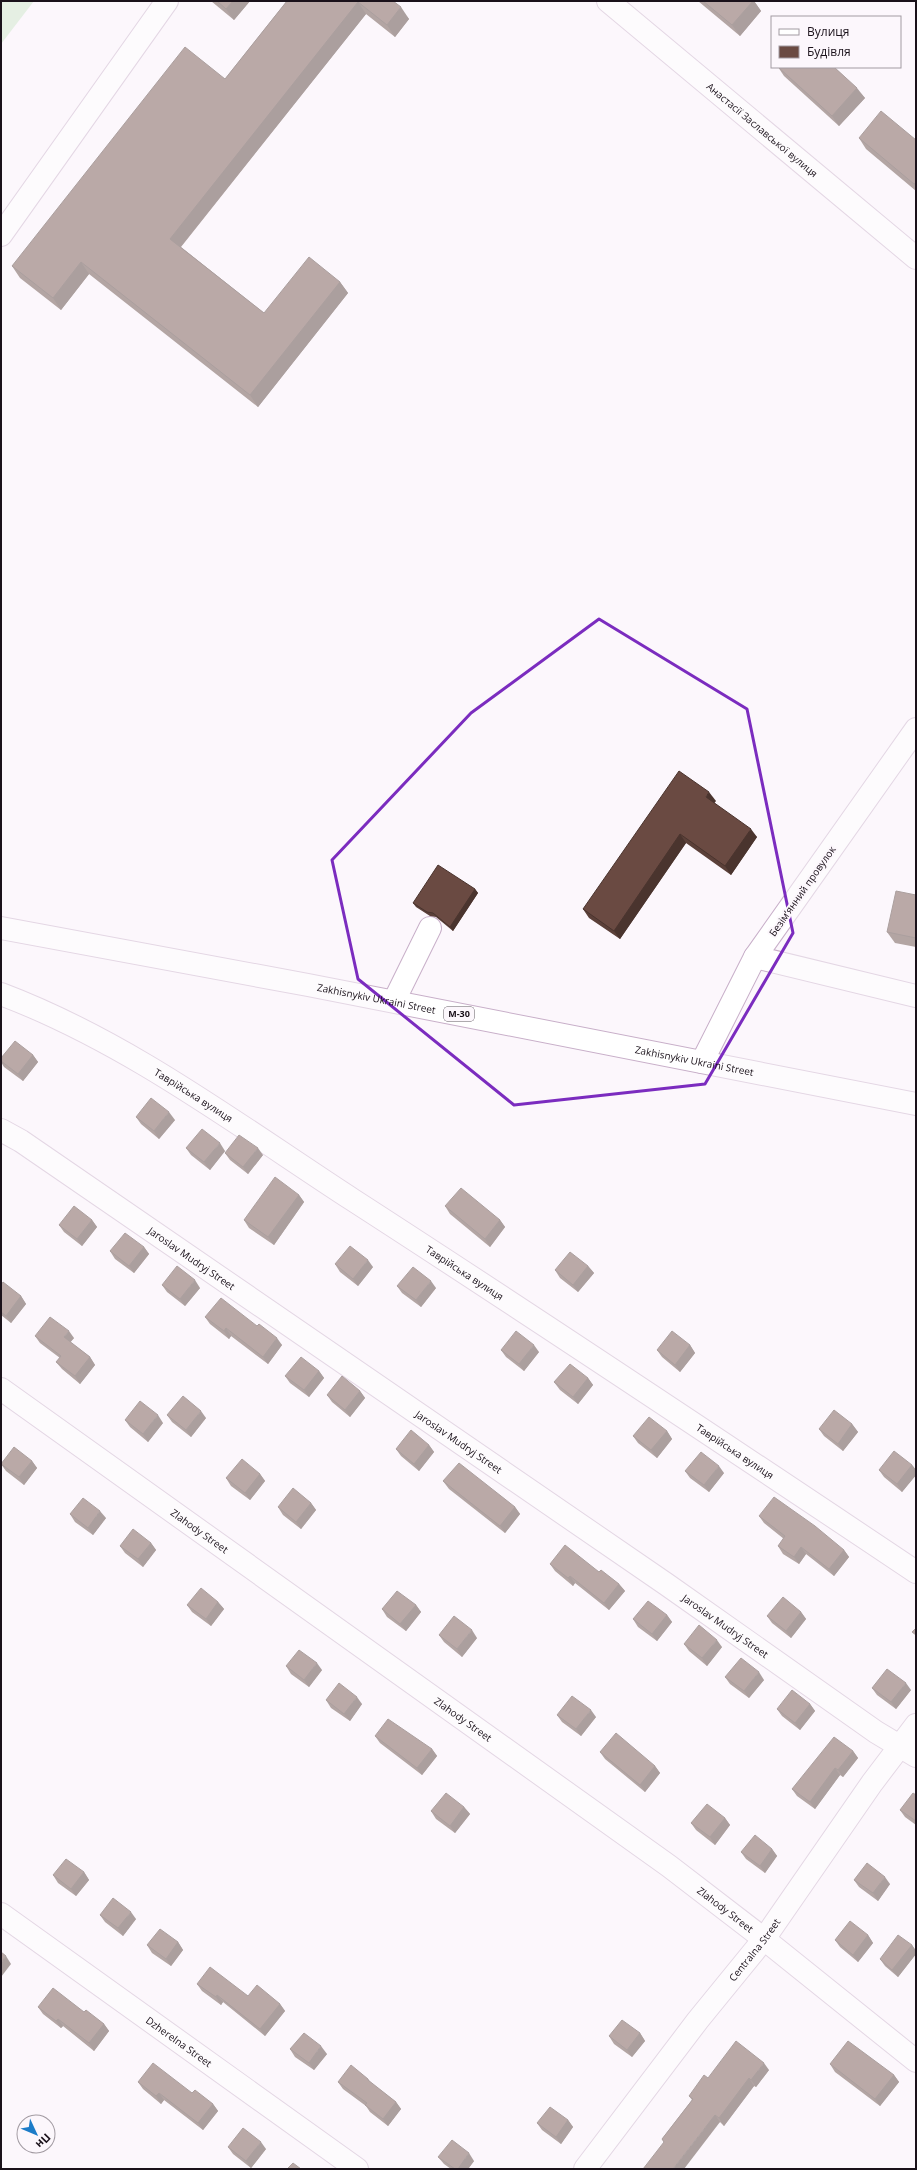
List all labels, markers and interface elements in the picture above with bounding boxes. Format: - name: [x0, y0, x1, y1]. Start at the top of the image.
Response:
- legend: [771, 16, 901, 68]
- text: Вулиця: [807, 23, 849, 40]
- text: Будівля: [807, 43, 851, 60]
- street label: Анастасії Заславської вулиця: [704, 79, 821, 180]
- street label: Безімʼянний провулок: [765, 842, 839, 939]
- street label: Zakhisnykiv Ukraini Street: [316, 980, 437, 1017]
- road number: М-30: [444, 1007, 474, 1021]
- street label: Zakhisnykiv Ukraini Street: [634, 1042, 755, 1079]
- street label: Таврійська вулиця: [152, 1065, 236, 1125]
- street label: Jaroslav Mudryj Street: [145, 1223, 238, 1293]
- street label: Таврійська вулиця: [423, 1242, 506, 1303]
- street label: Jaroslav Mudryj Street: [412, 1406, 505, 1477]
- street label: Таврійська вулиця: [693, 1420, 777, 1482]
- street label: Zlahody Street: [168, 1505, 232, 1556]
- street label: Jaroslav Mudryj Street: [679, 1590, 772, 1661]
- street label: Zlahody Street: [432, 1694, 495, 1745]
- street label: Zlahody Street: [694, 1883, 757, 1936]
- street label: Centralna Street: [725, 1915, 783, 1984]
- street label: Dzherelna Street: [143, 2013, 215, 2070]
- north arrow: [16, 2114, 56, 2154]
- text: Пн: [33, 2131, 54, 2152]

